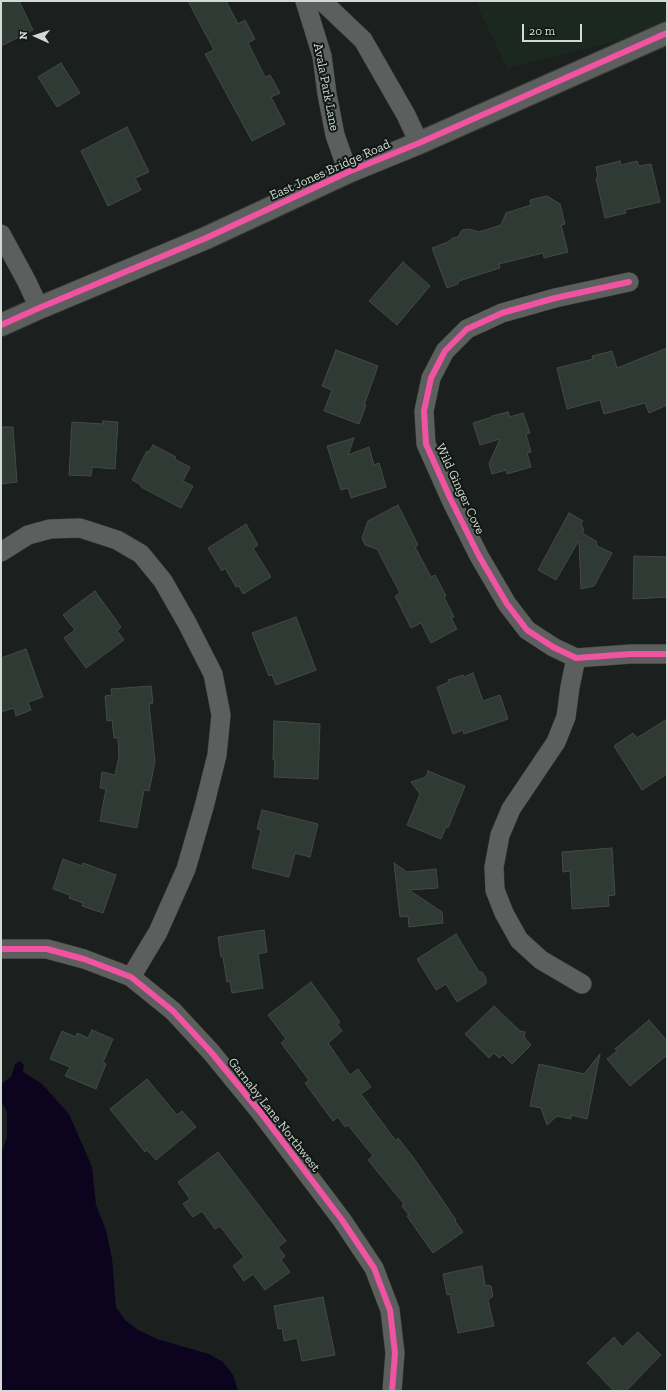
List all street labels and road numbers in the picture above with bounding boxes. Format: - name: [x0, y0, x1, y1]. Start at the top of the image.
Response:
- street label: Avala Park Lane: [310, 42, 342, 132]
- street label: East Jones Bridge Road: [267, 136, 393, 204]
- street label: Wild Ginger Cove: [432, 441, 488, 537]
- street label: Garnaby Lane Northwest: [225, 1055, 323, 1175]

